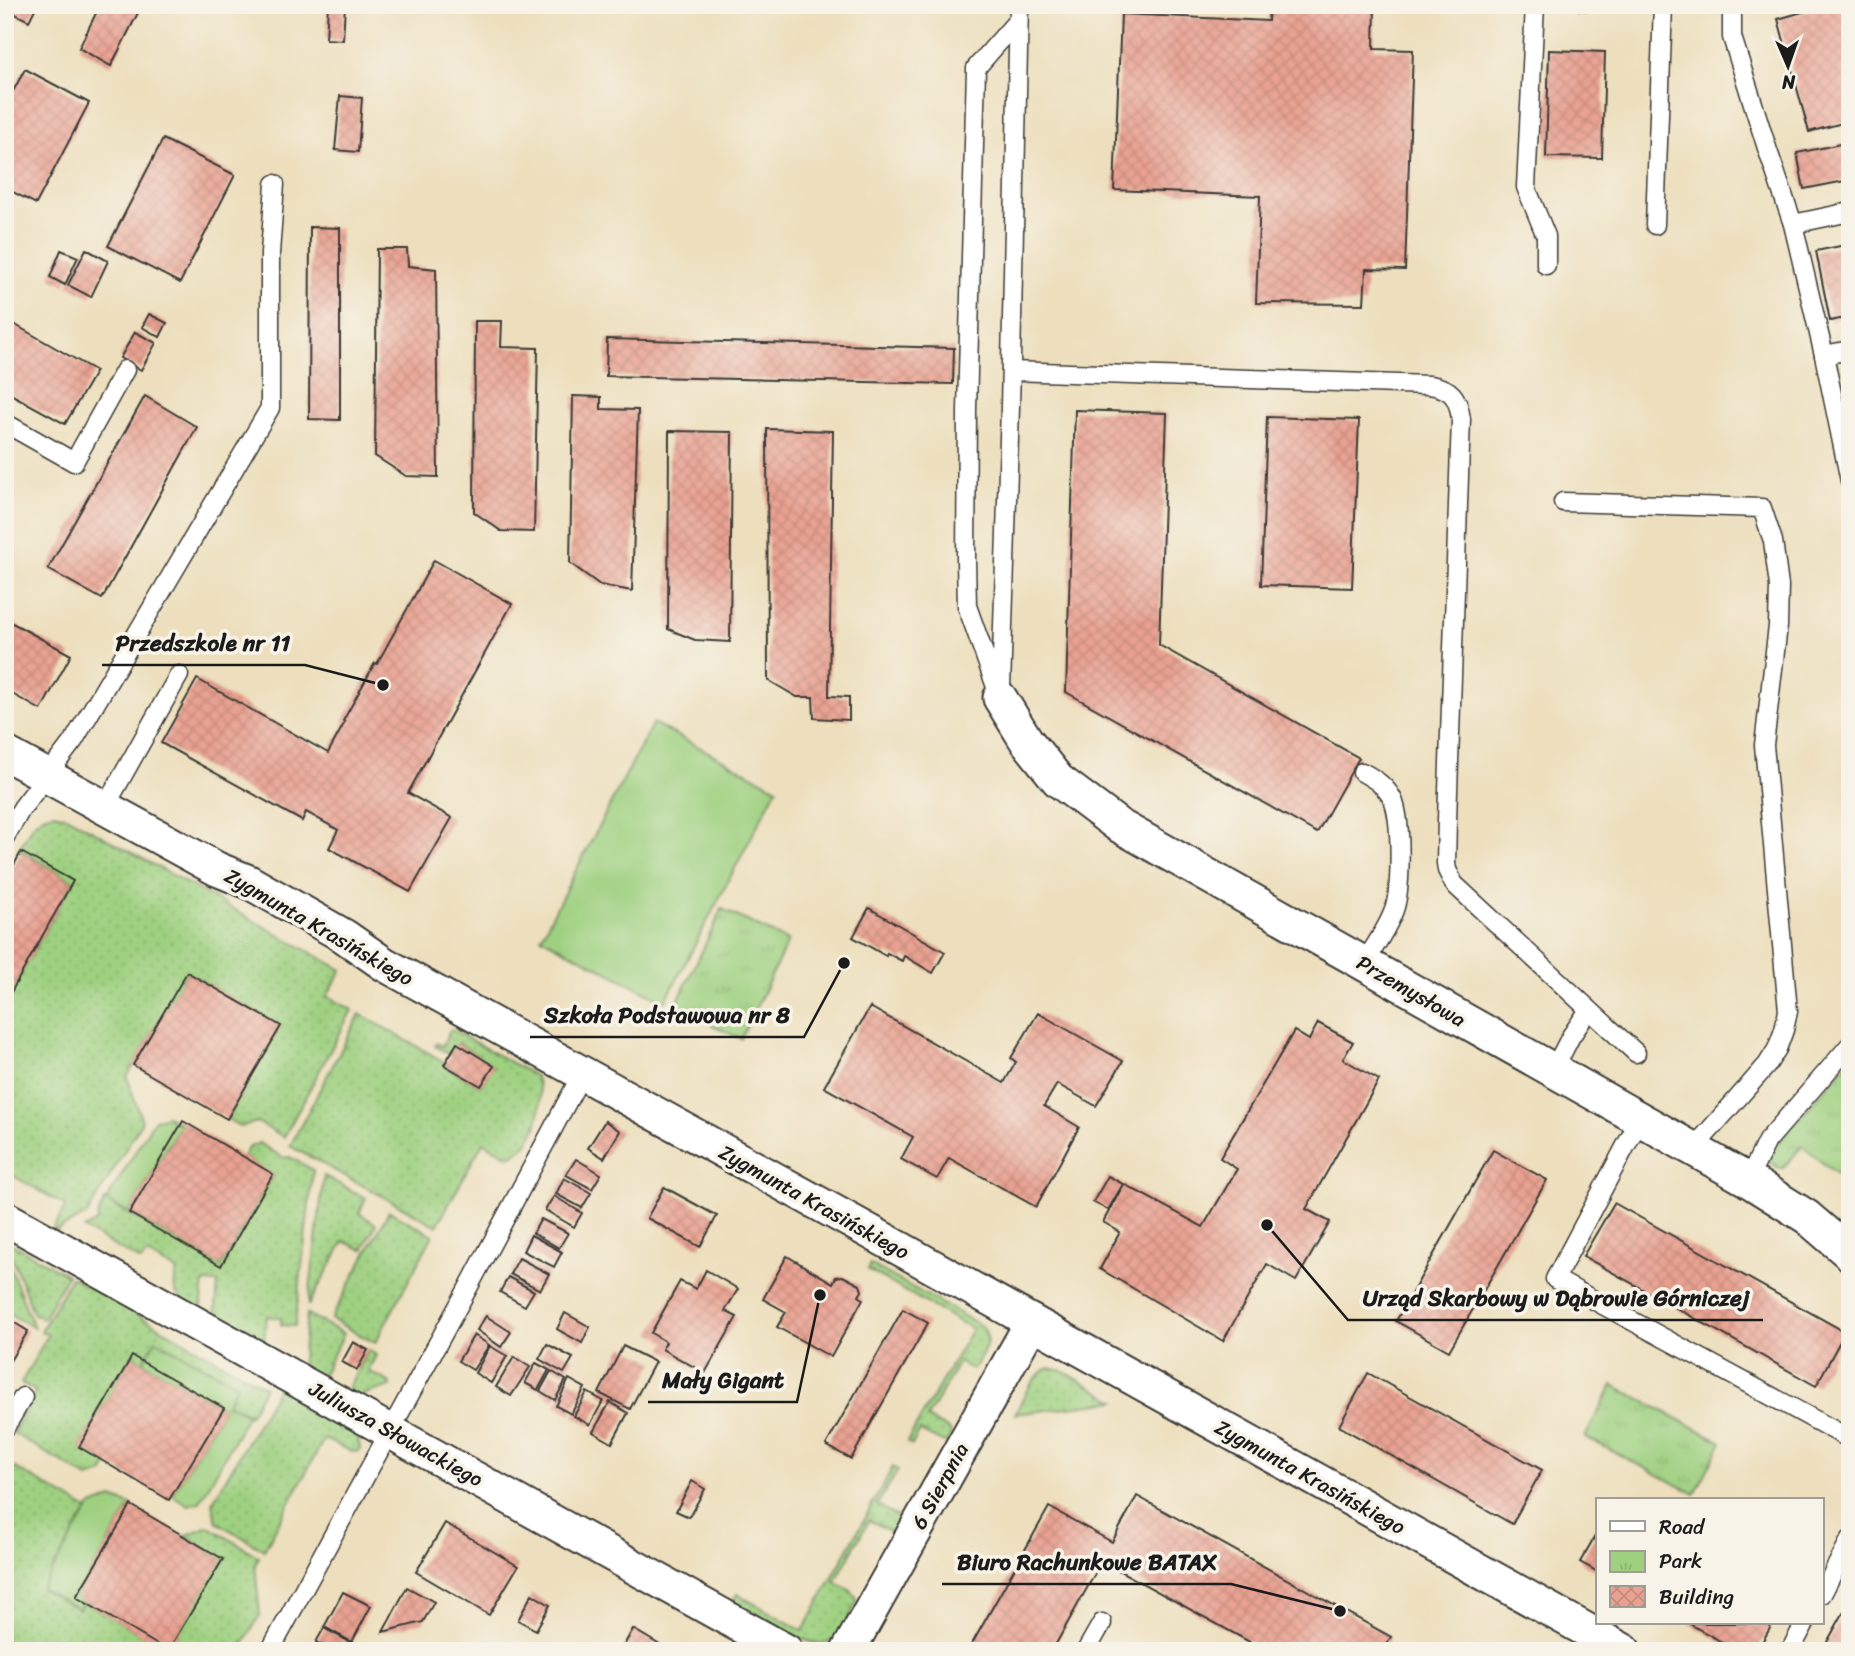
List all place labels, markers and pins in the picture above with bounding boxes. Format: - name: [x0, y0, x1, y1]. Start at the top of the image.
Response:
- callout: Przedszkole nr 11: [102, 621, 305, 665]
- callout: Szkoła Podstawowa nr 8: [530, 993, 804, 1037]
- callout: Urząd Skarbowy w Dąbrowie Górniczej: [1348, 1276, 1763, 1320]
- callout: Mały Gigant: [648, 1358, 797, 1402]
- callout: Biuro Rachunkowe BATAX: [942, 1540, 1231, 1584]

